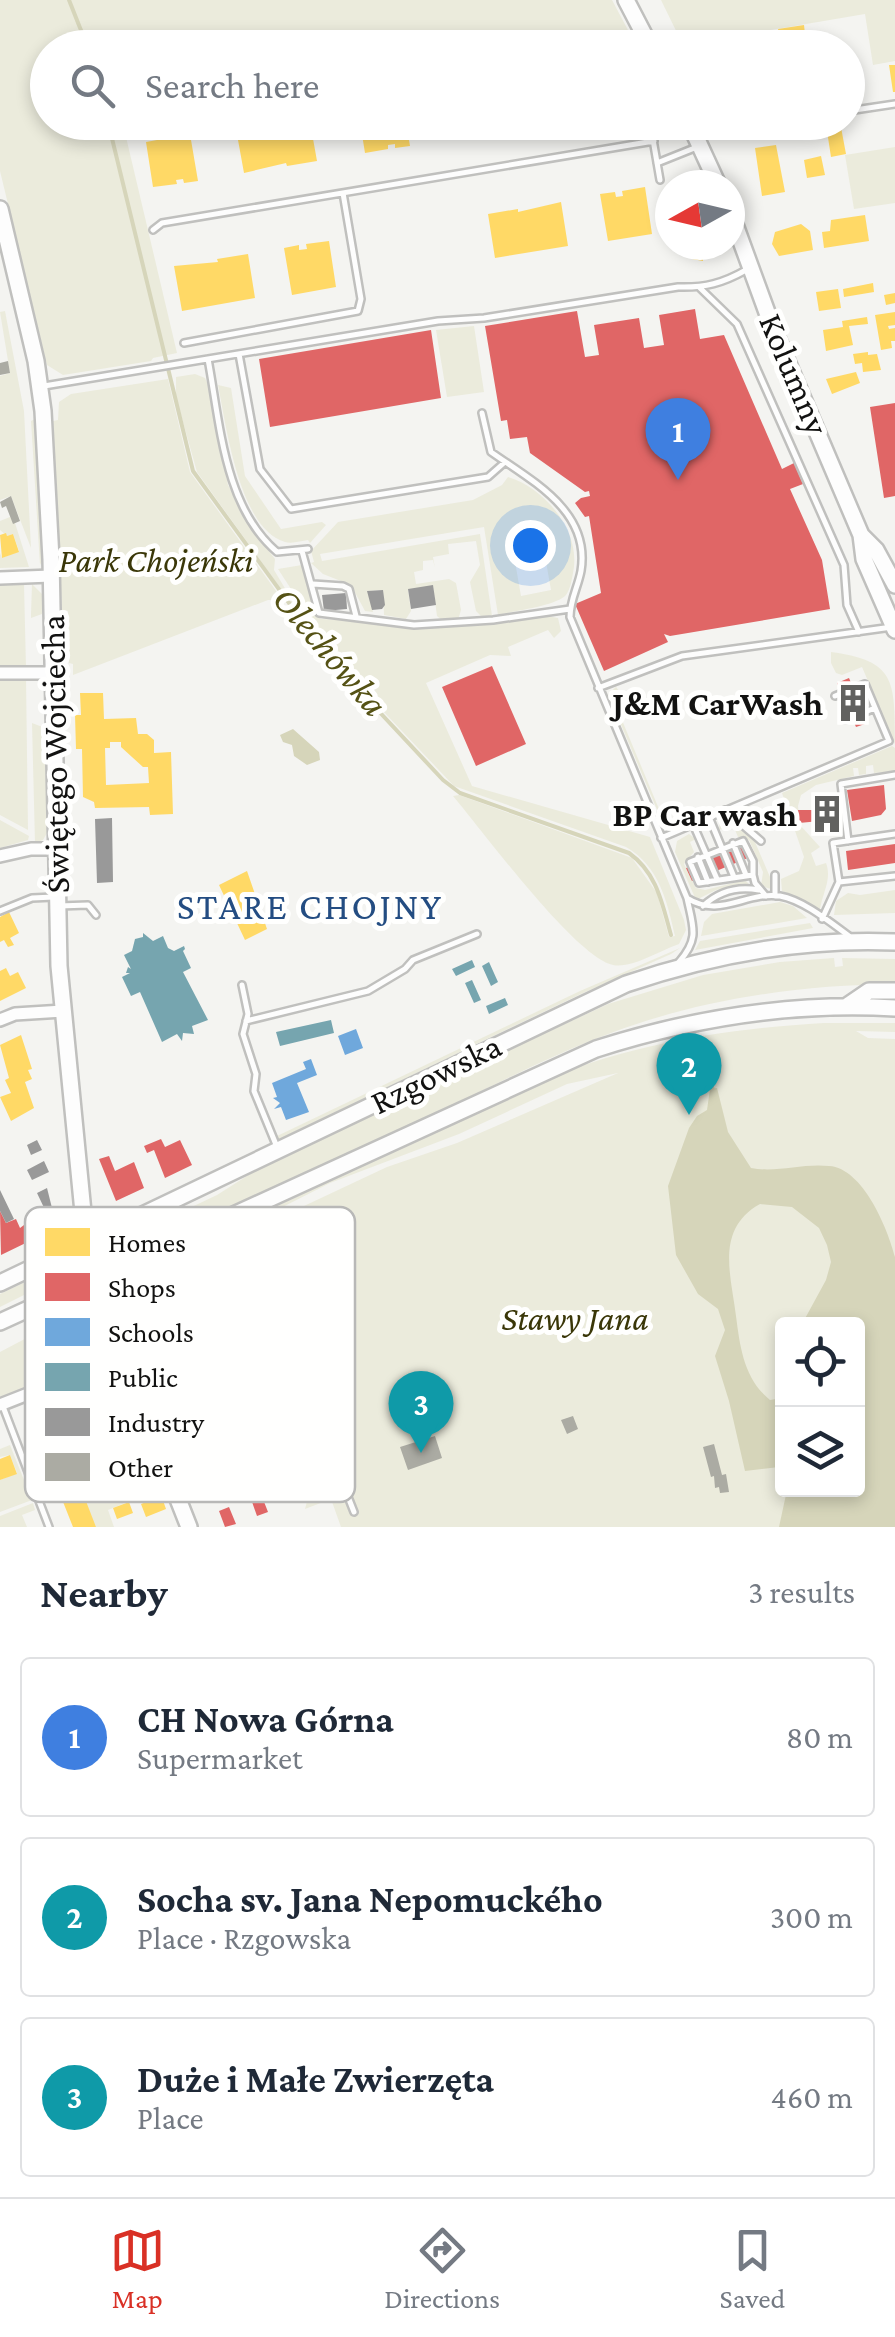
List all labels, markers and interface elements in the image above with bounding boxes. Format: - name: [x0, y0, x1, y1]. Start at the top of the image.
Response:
- search box: [30, 30, 865, 140]
- icon: search: [65, 58, 120, 113]
- text: Search here: [145, 64, 319, 106]
- north arrow: [655, 170, 745, 260]
- street label: Kolumny: [751, 308, 837, 441]
- pin: 1: [646, 398, 710, 480]
- your location: [505, 520, 556, 571]
- park label: Park Chojeński: [59, 541, 254, 580]
- water label: Olechówka: [265, 578, 397, 724]
- street label: Świętego Wojciecha: [33, 614, 77, 894]
- building icon: J&M CarWash: [832, 682, 874, 724]
- place label: J&M CarWash: [608, 684, 823, 723]
- building icon: BP Car wash: [806, 793, 848, 835]
- place label: BP Car wash: [613, 795, 797, 834]
- district label: STARE CHOJNY: [177, 885, 443, 927]
- street label: Rzgowska: [365, 1026, 507, 1122]
- pin: 2: [656, 1032, 722, 1115]
- legend: [25, 1207, 355, 1502]
- text: Homes: [108, 1227, 186, 1258]
- text: Shops: [108, 1272, 176, 1303]
- park label: Stawy Jana: [501, 1299, 649, 1338]
- text: Schools: [108, 1317, 194, 1348]
- map controls: [775, 1317, 865, 1497]
- button: locate: [775, 1317, 865, 1407]
- text: Public: [108, 1362, 178, 1393]
- pin: 3: [388, 1370, 454, 1453]
- text: Industry: [108, 1407, 205, 1438]
- button: layers: [775, 1407, 865, 1497]
- text: Other: [108, 1452, 173, 1483]
- text: Nearby: [40, 1569, 168, 1616]
- text: 3 results: [748, 1574, 855, 1610]
- text: CH Nowa Górna: [137, 1698, 394, 1740]
- text: 1: [69, 1719, 80, 1755]
- text: 80 m: [786, 1719, 853, 1755]
- text: Supermarket: [137, 1740, 303, 1776]
- text: Socha sv. Jana Nepomuckého: [137, 1878, 603, 1920]
- text: 2: [66, 1899, 83, 1935]
- text: 300 m: [770, 1899, 853, 1935]
- text: Place · Rzgowska: [137, 1920, 351, 1956]
- text: Duże i Małe Zwierzęta: [137, 2058, 494, 2100]
- text: 3: [67, 2079, 82, 2115]
- text: 460 m: [771, 2079, 853, 2115]
- text: Place: [137, 2100, 203, 2136]
- tab: Map: [110, 2223, 165, 2314]
- tab: Directions: [384, 2223, 500, 2314]
- tab: Saved: [720, 2223, 785, 2314]

